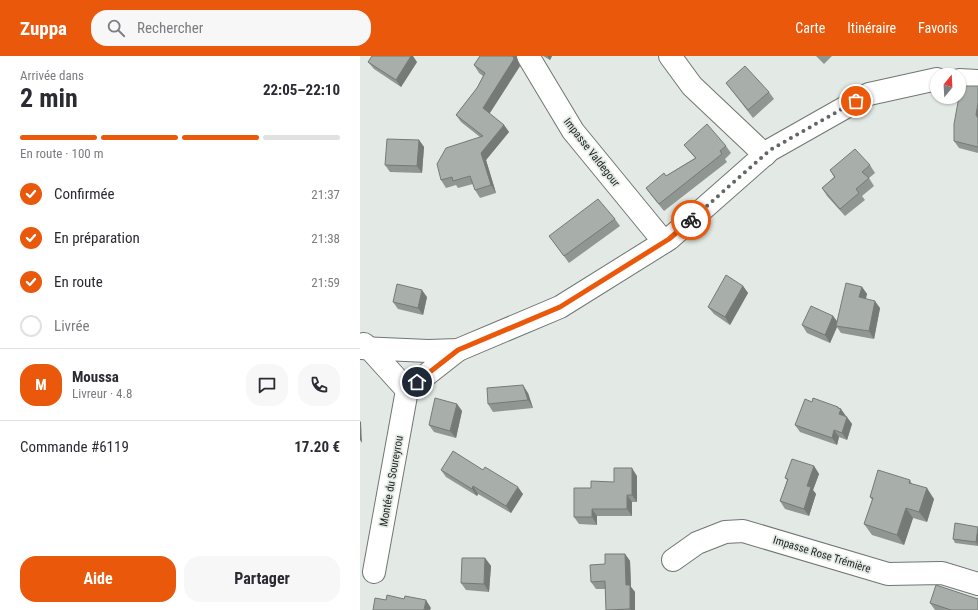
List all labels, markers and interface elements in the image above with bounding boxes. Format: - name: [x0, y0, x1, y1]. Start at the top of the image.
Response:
- search box: [91, 10, 371, 46]
- text: Zuppa: [20, 17, 67, 40]
- icon: search: [105, 17, 127, 39]
- text: Rechercher: [137, 19, 203, 37]
- text: Carte: [795, 20, 825, 36]
- text: Itinéraire: [847, 20, 896, 36]
- text: Favoris: [918, 20, 958, 36]
- text: Arrivée dans: [20, 68, 84, 83]
- north arrow: [930, 68, 966, 104]
- map controls: [930, 68, 966, 104]
- text: 22:05–22:10: [263, 81, 340, 99]
- text: 2 min: [20, 83, 78, 113]
- pin: [839, 84, 873, 118]
- icon: bag: [845, 90, 867, 112]
- street label: Impasse Valdegour: [561, 115, 623, 190]
- text: En route · 100 m: [20, 146, 103, 161]
- icon: check: [20, 183, 42, 205]
- text: Confirmée: [54, 185, 115, 203]
- text: 21:37: [311, 187, 340, 202]
- courier: [671, 200, 711, 240]
- icon: bike: [680, 209, 702, 231]
- icon: check: [20, 227, 42, 249]
- text: En préparation: [54, 229, 140, 247]
- text: 21:38: [311, 231, 340, 246]
- icon: check: [20, 271, 42, 293]
- text: En route: [54, 273, 103, 291]
- text: 21:59: [311, 275, 340, 290]
- text: Livrée: [54, 317, 90, 335]
- button: chat: [246, 364, 288, 406]
- button: phone: [298, 364, 340, 406]
- pin: [400, 365, 434, 399]
- text: Moussa: [72, 368, 119, 386]
- icon: home: [406, 371, 428, 393]
- text: M: [35, 376, 47, 394]
- text: Livreur · 4.8: [72, 386, 132, 401]
- street label: Montée du Soureyrou: [377, 435, 406, 528]
- text: Commande #6119: [20, 438, 129, 456]
- text: 17.20 €: [294, 438, 340, 456]
- street label: Impasse Rose Trémière: [771, 533, 872, 576]
- button: Aide: [20, 556, 176, 602]
- button: Partager: [184, 556, 340, 602]

